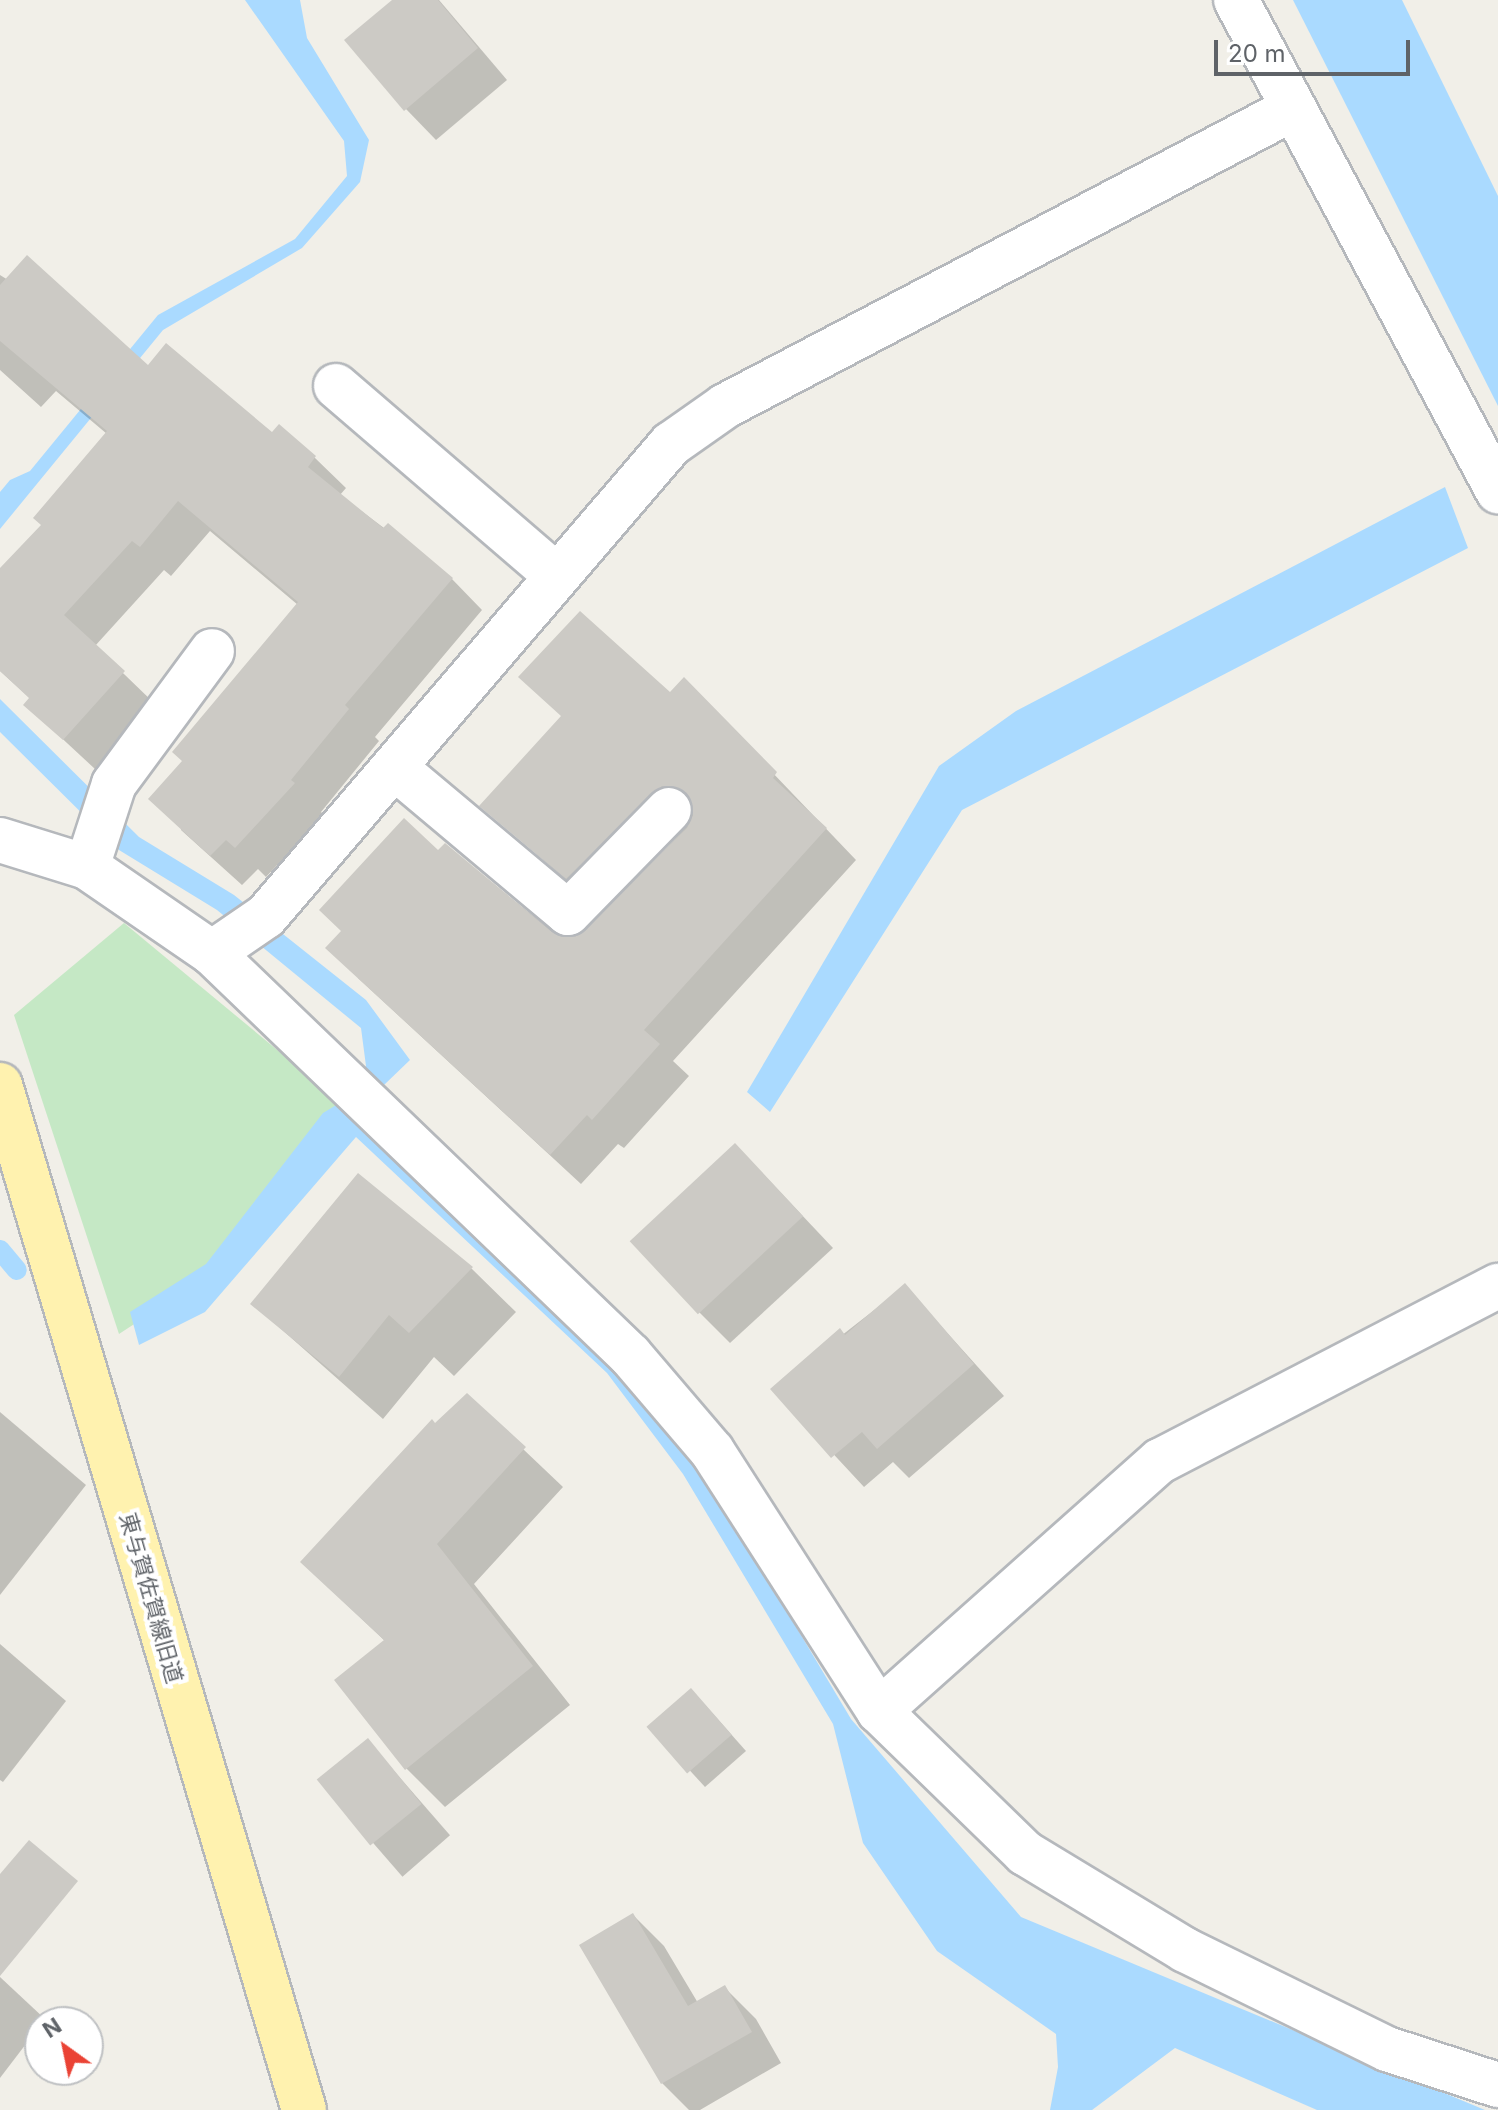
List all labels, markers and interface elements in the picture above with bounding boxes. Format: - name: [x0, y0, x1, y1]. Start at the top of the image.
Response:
- scale bar: [1218, 24, 1414, 74]
- text: 20 m: [1228, 39, 1286, 68]
- street label: 東与賀佐賀線旧道: [114, 1510, 188, 1686]
- north arrow: [24, 2006, 104, 2086]
- text: N: [38, 2012, 66, 2043]

